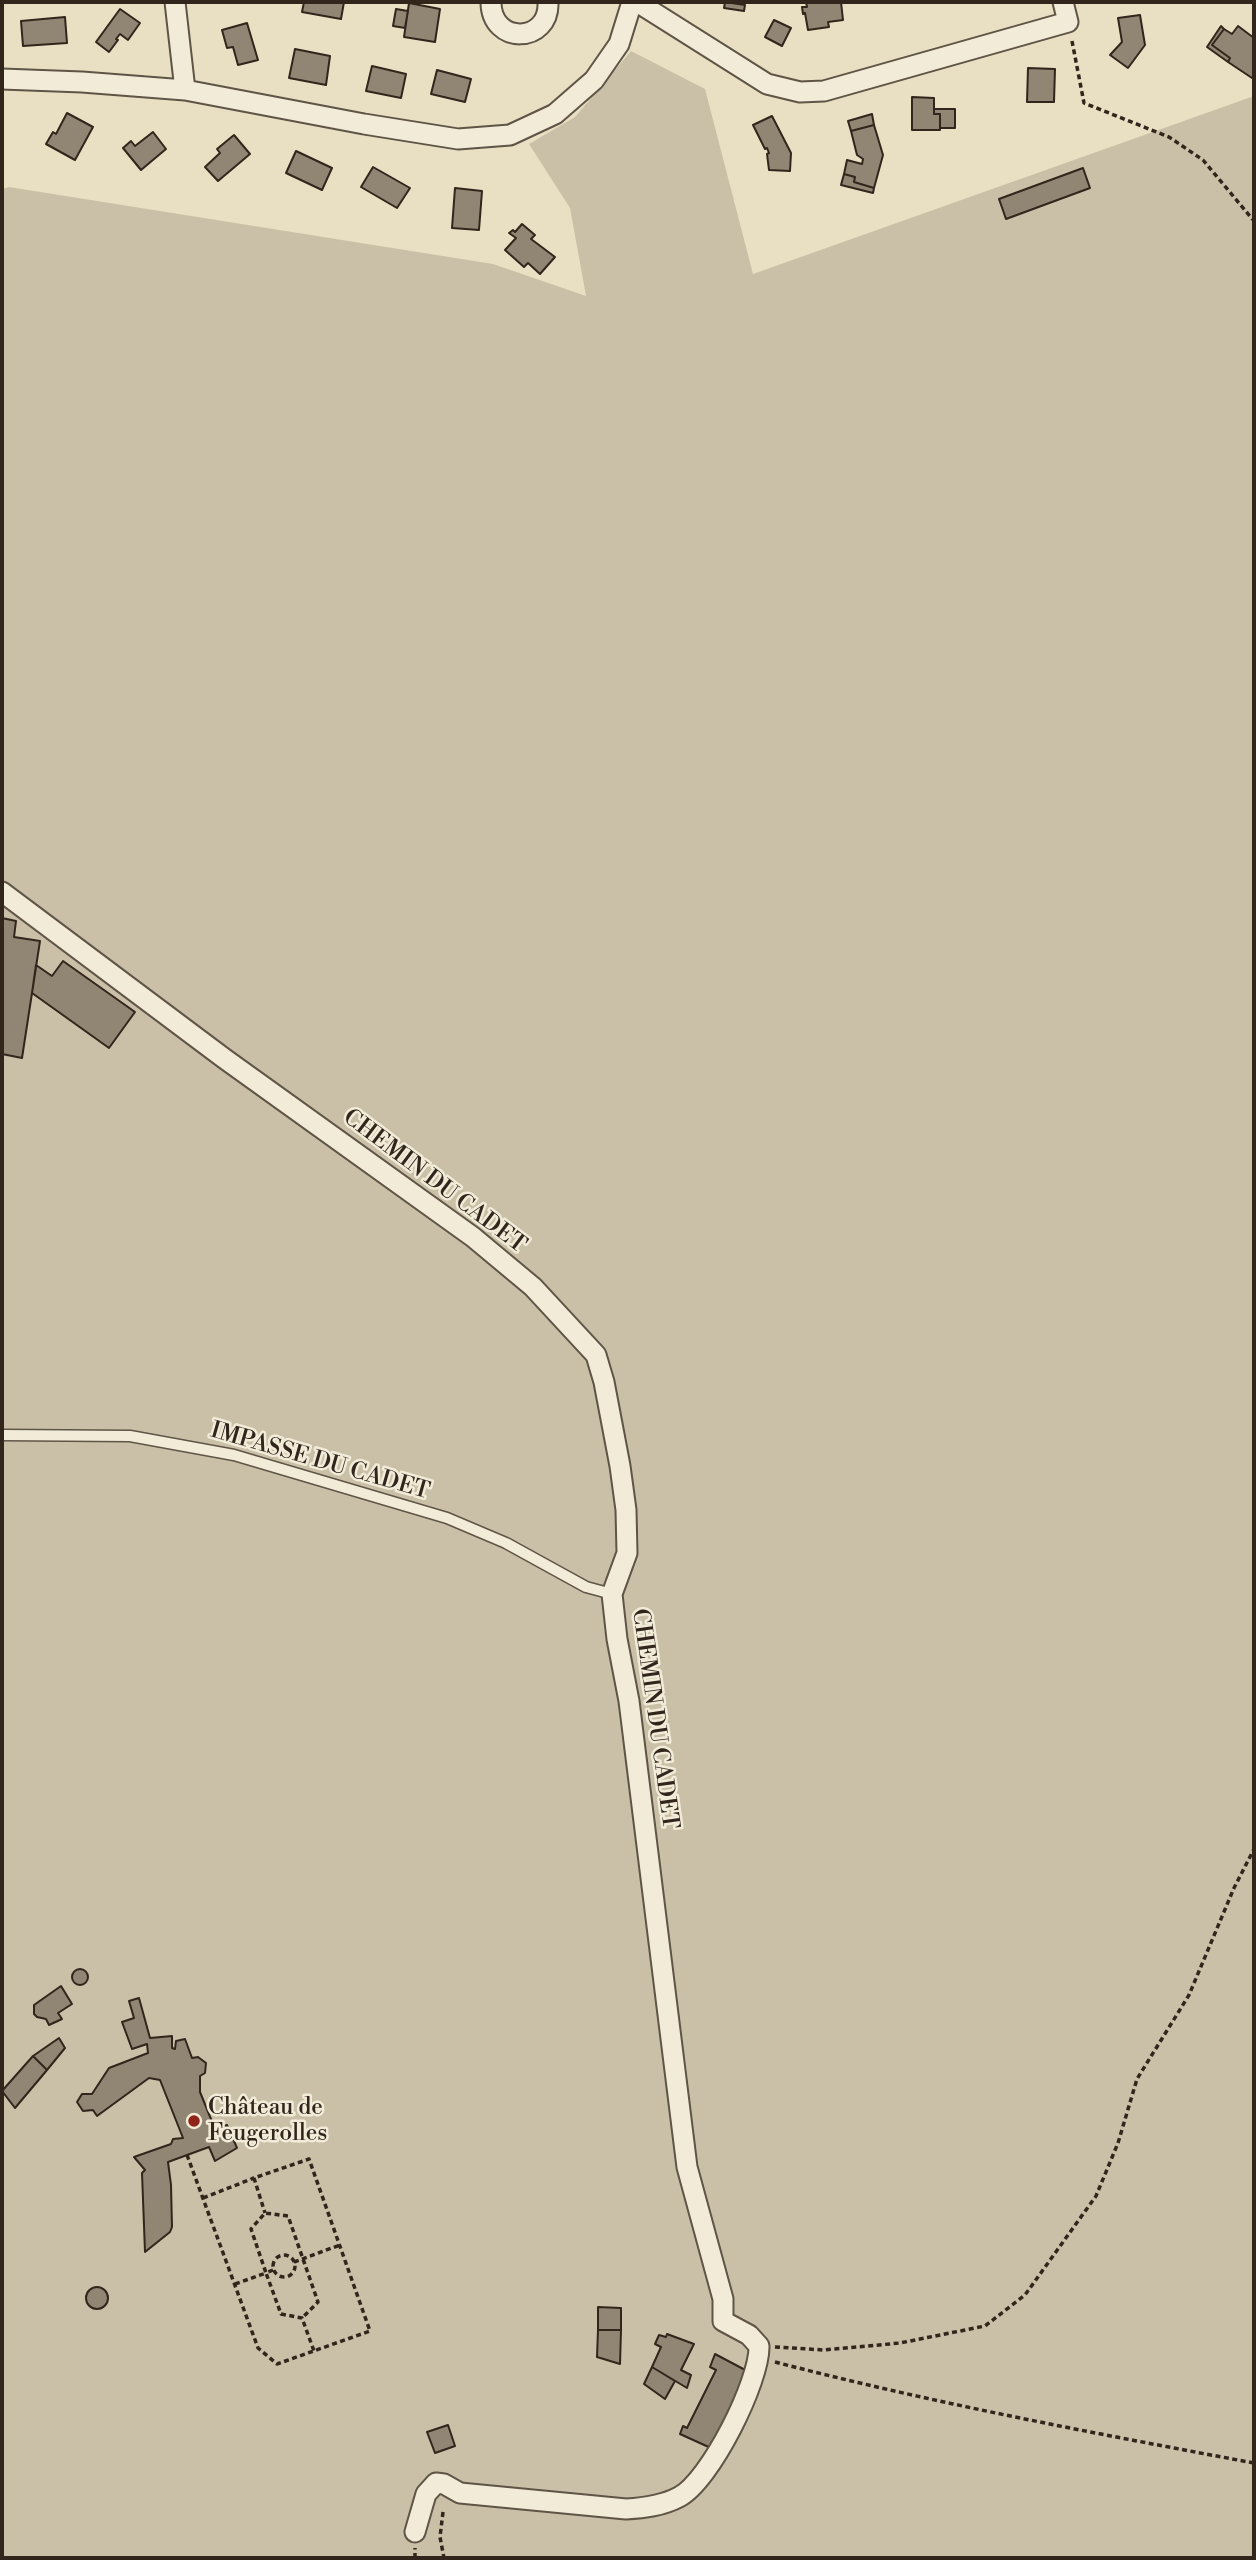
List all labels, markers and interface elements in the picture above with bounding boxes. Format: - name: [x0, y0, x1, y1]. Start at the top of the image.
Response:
- street label: CHEMIN DU CADET: [337, 1104, 531, 1260]
- street label: IMPASSE DU CADET: [207, 1418, 433, 1506]
- street label: CHEMIN DU CADET: [625, 1607, 683, 1831]
- place label: Château de Feugerolles: [208, 2094, 327, 2148]
- marker: Château de Feugerolles: [186, 2113, 202, 2129]

